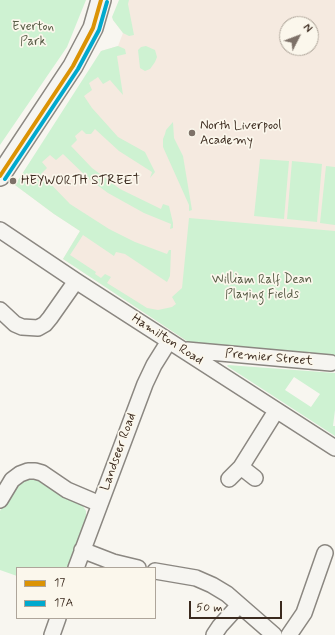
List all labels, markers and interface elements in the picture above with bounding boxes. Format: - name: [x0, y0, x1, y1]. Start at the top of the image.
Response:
- north arrow: [279, 16, 319, 56]
- park label: Everton Park: [12, 19, 54, 50]
- text: N: [300, 21, 315, 36]
- place label: North Liverpool Academy: [200, 118, 282, 149]
- marker: North Liverpool Academy: [187, 128, 197, 138]
- place label: HEYWORTH STREET: [21, 173, 140, 189]
- marker: HEYWORTH STREET: [8, 176, 18, 186]
- park label: William Ralf Dean Playing Fields: [212, 272, 312, 303]
- street label: Hamilton Road: [128, 311, 206, 369]
- street label: Premier Street: [224, 346, 314, 370]
- street label: Landseer Road: [98, 411, 140, 493]
- legend: [16, 567, 156, 619]
- text: 17: [54, 575, 65, 591]
- scale bar: [191, 593, 284, 619]
- text: 17A: [54, 595, 73, 611]
- text: 50 m: [196, 600, 223, 616]

